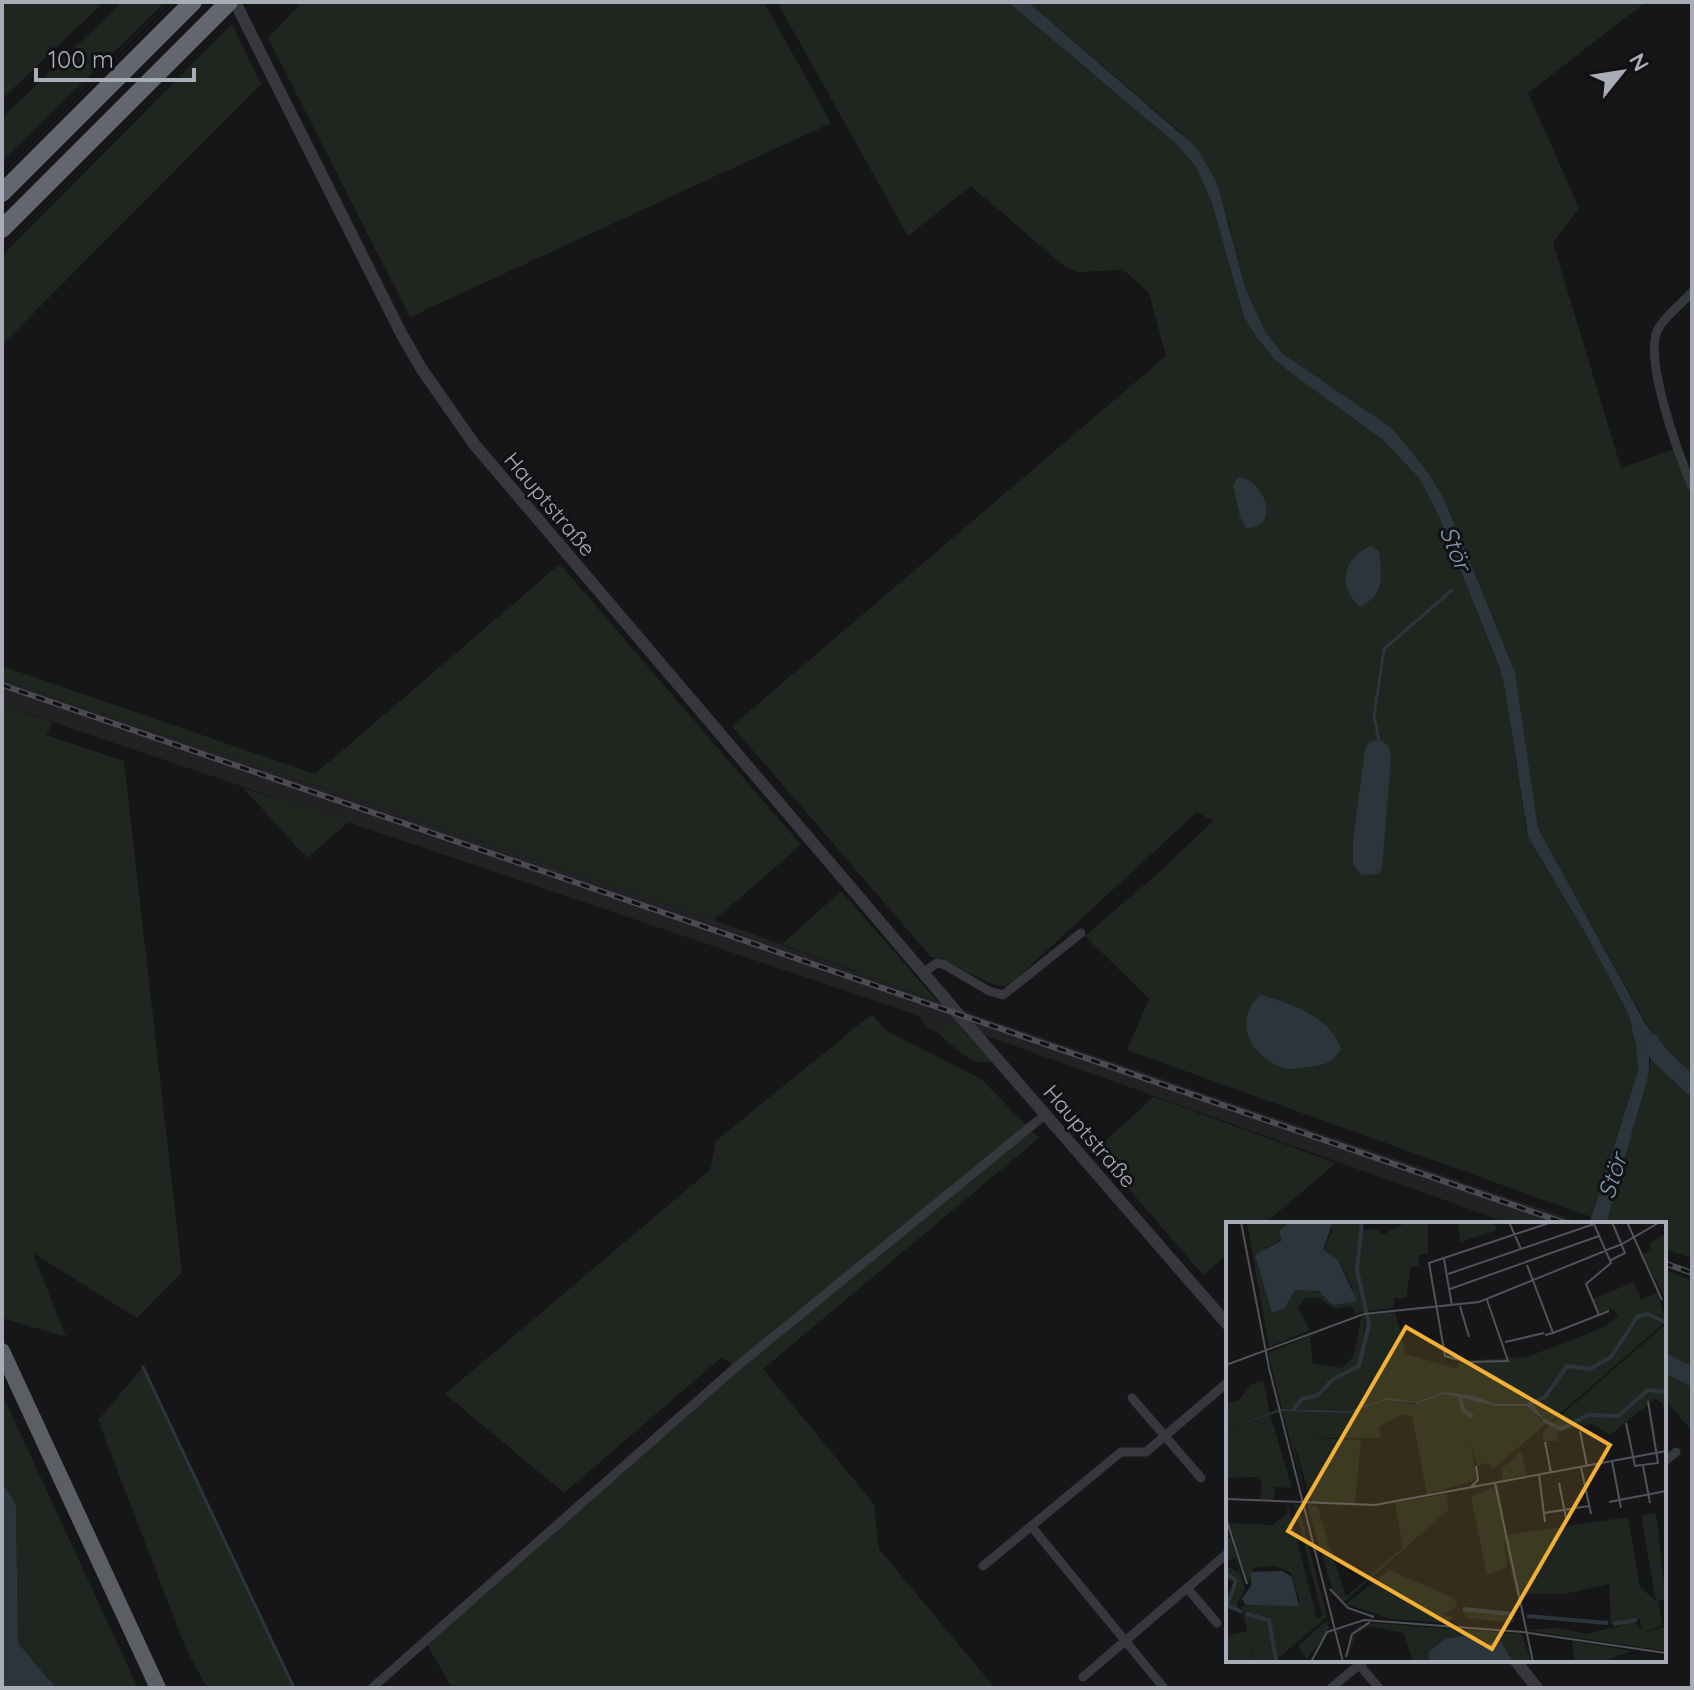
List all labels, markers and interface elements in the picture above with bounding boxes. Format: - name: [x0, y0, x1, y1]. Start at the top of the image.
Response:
- scale bar: [36, 32, 194, 82]
- north arrow: [1582, 32, 1662, 112]
- text: 100 m: [48, 44, 114, 74]
- text: N: [1623, 48, 1655, 76]
- street label: Hauptstraße: [498, 446, 602, 562]
- water label: Stör: [1434, 521, 1479, 577]
- street label: Hauptstraße: [1038, 1079, 1142, 1193]
- water label: Stör: [1591, 1147, 1634, 1202]
- inset map: [1226, 1222, 1666, 1662]

